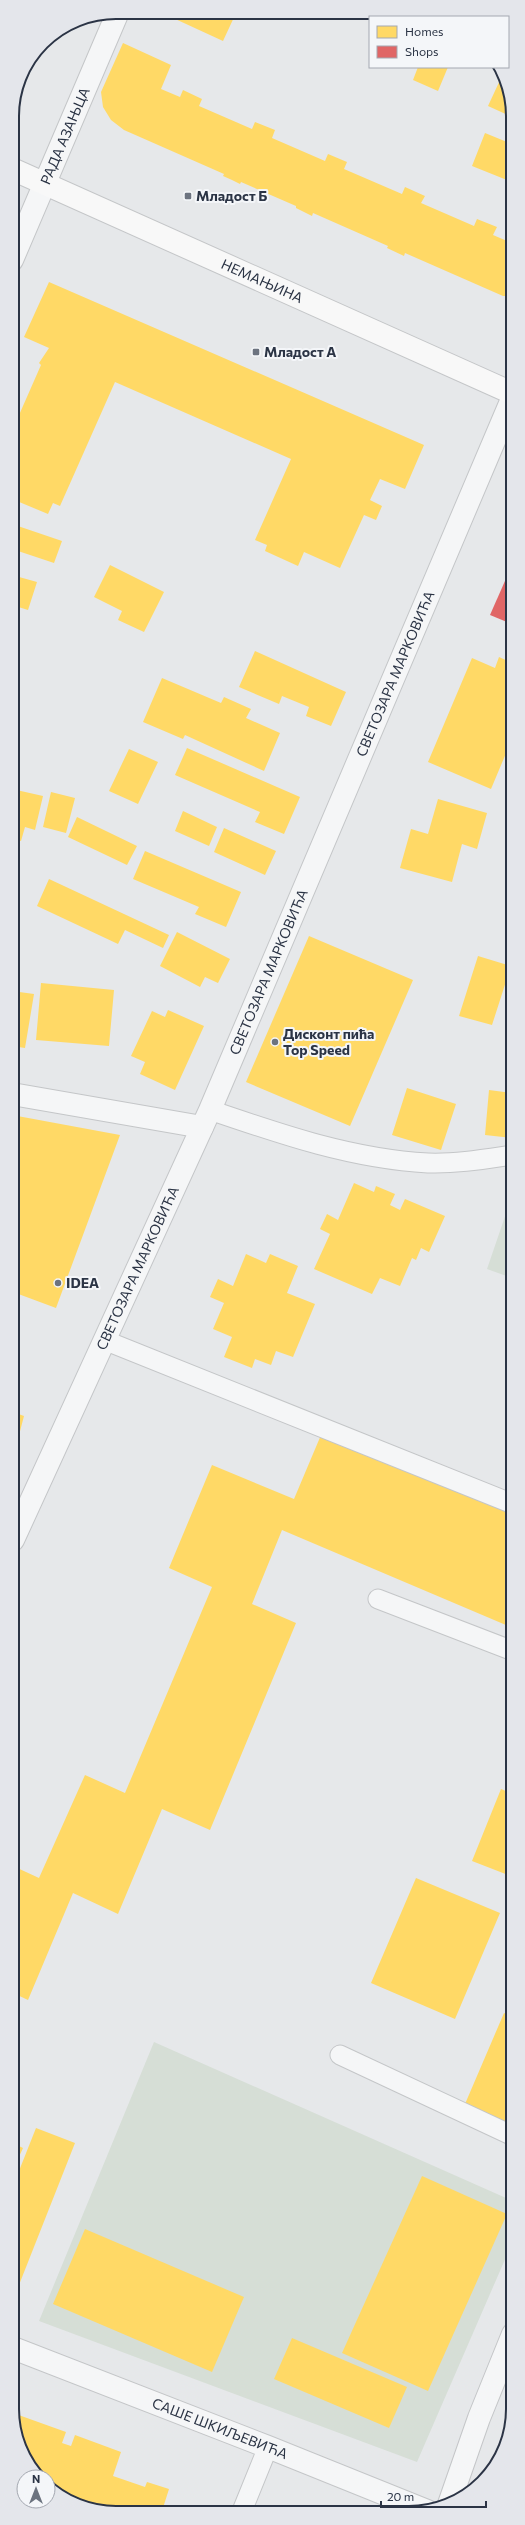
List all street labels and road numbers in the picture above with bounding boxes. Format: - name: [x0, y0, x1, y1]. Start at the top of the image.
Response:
- street label: РАДА АЗАЊЦА: [36, 84, 93, 187]
- street label: НЕМАЊИНА: [219, 255, 306, 306]
- street label: СВЕТОЗАРА МАРКОВИЋА: [352, 588, 438, 759]
- street label: СВЕТОЗАРА МАРКОВИЋА: [225, 886, 311, 1057]
- street label: СВЕТОЗАРА МАРКОВИЋА: [92, 1183, 182, 1353]
- street label: САШЕ ШКИЉЕВИЋА: [150, 2394, 291, 2462]

